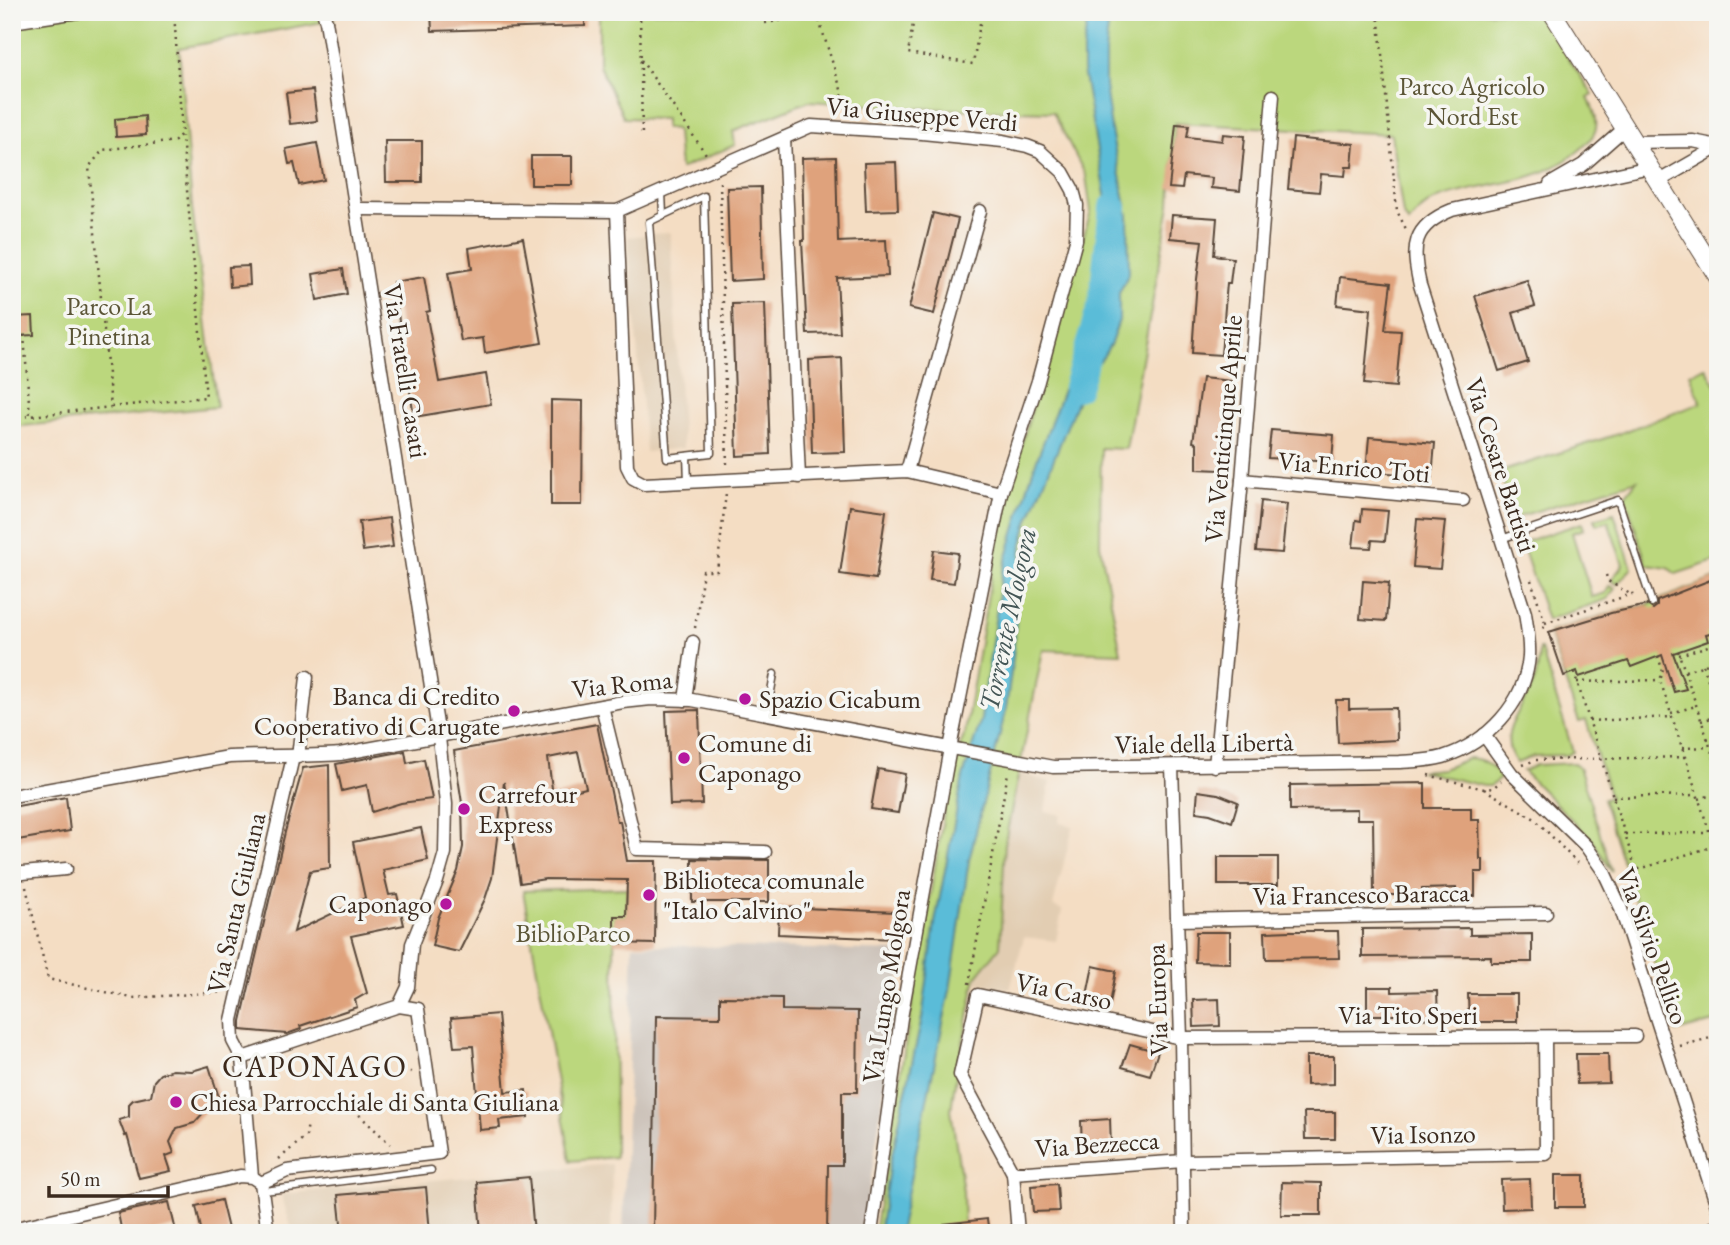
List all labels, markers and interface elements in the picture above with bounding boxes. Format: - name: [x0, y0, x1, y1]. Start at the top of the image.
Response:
- park label: Parco Agricolo Nord Est: [1399, 69, 1545, 133]
- street label: Via Giuseppe Verdi: [825, 89, 1019, 139]
- street label: Via Fratelli Casati: [375, 282, 437, 460]
- park label: Parco La Pinetina: [66, 289, 153, 353]
- street label: Via Venticinque Aprile: [1196, 314, 1250, 544]
- street label: Via Cesare Battisti: [1457, 373, 1545, 557]
- street label: Via Enrico Toti: [1277, 443, 1431, 491]
- water label: Torrente Molgora: [970, 524, 1044, 714]
- street label: Via Roma: [570, 662, 675, 706]
- place label: Banca di Credito Cooperativo di Carugate: [254, 679, 500, 743]
- place label: Spazio Cicabum: [759, 682, 921, 716]
- marker: Spazio Cicabum: [737, 691, 753, 707]
- marker: Banca di Credito Cooperativo di Carugate: [506, 703, 522, 719]
- street label: Viale della Libertà: [1114, 724, 1294, 762]
- place label: Comune di Caponago: [698, 726, 812, 790]
- marker: Comune di Caponago: [676, 750, 692, 766]
- place label: Carrefour Express: [478, 777, 578, 841]
- marker: Carrefour Express: [456, 801, 472, 817]
- street label: Via Santa Giuliana: [199, 808, 274, 997]
- place label: Biblioteca comunale "Italo Calvino": [663, 863, 864, 927]
- street label: Via Silvio Pellico: [1609, 863, 1697, 1029]
- street label: Via Francesco Baracca: [1252, 875, 1470, 913]
- street label: Via Lungo Molgora: [854, 886, 918, 1085]
- place label: Caponago: [329, 887, 432, 921]
- marker: Biblioteca comunale "Italo Calvino": [641, 887, 657, 903]
- marker: Caponago: [438, 896, 454, 912]
- park label: BiblioParco: [515, 916, 631, 950]
- street label: Via Europa: [1138, 943, 1176, 1057]
- street label: Via Carso: [1013, 964, 1115, 1018]
- street label: Via Tito Speri: [1338, 998, 1478, 1032]
- district label: CAPONAGO: [222, 1047, 408, 1086]
- place label: Chiesa Parrocchiale di Santa Giuliana: [190, 1085, 560, 1119]
- marker: Chiesa Parrocchiale di Santa Giuliana: [168, 1094, 184, 1110]
- street label: Via Isonzo: [1370, 1116, 1476, 1152]
- street label: Via Bezzecca: [1034, 1123, 1161, 1165]
- scale bar: [49, 1154, 168, 1198]
- text: 50 m: [60, 1165, 101, 1192]

